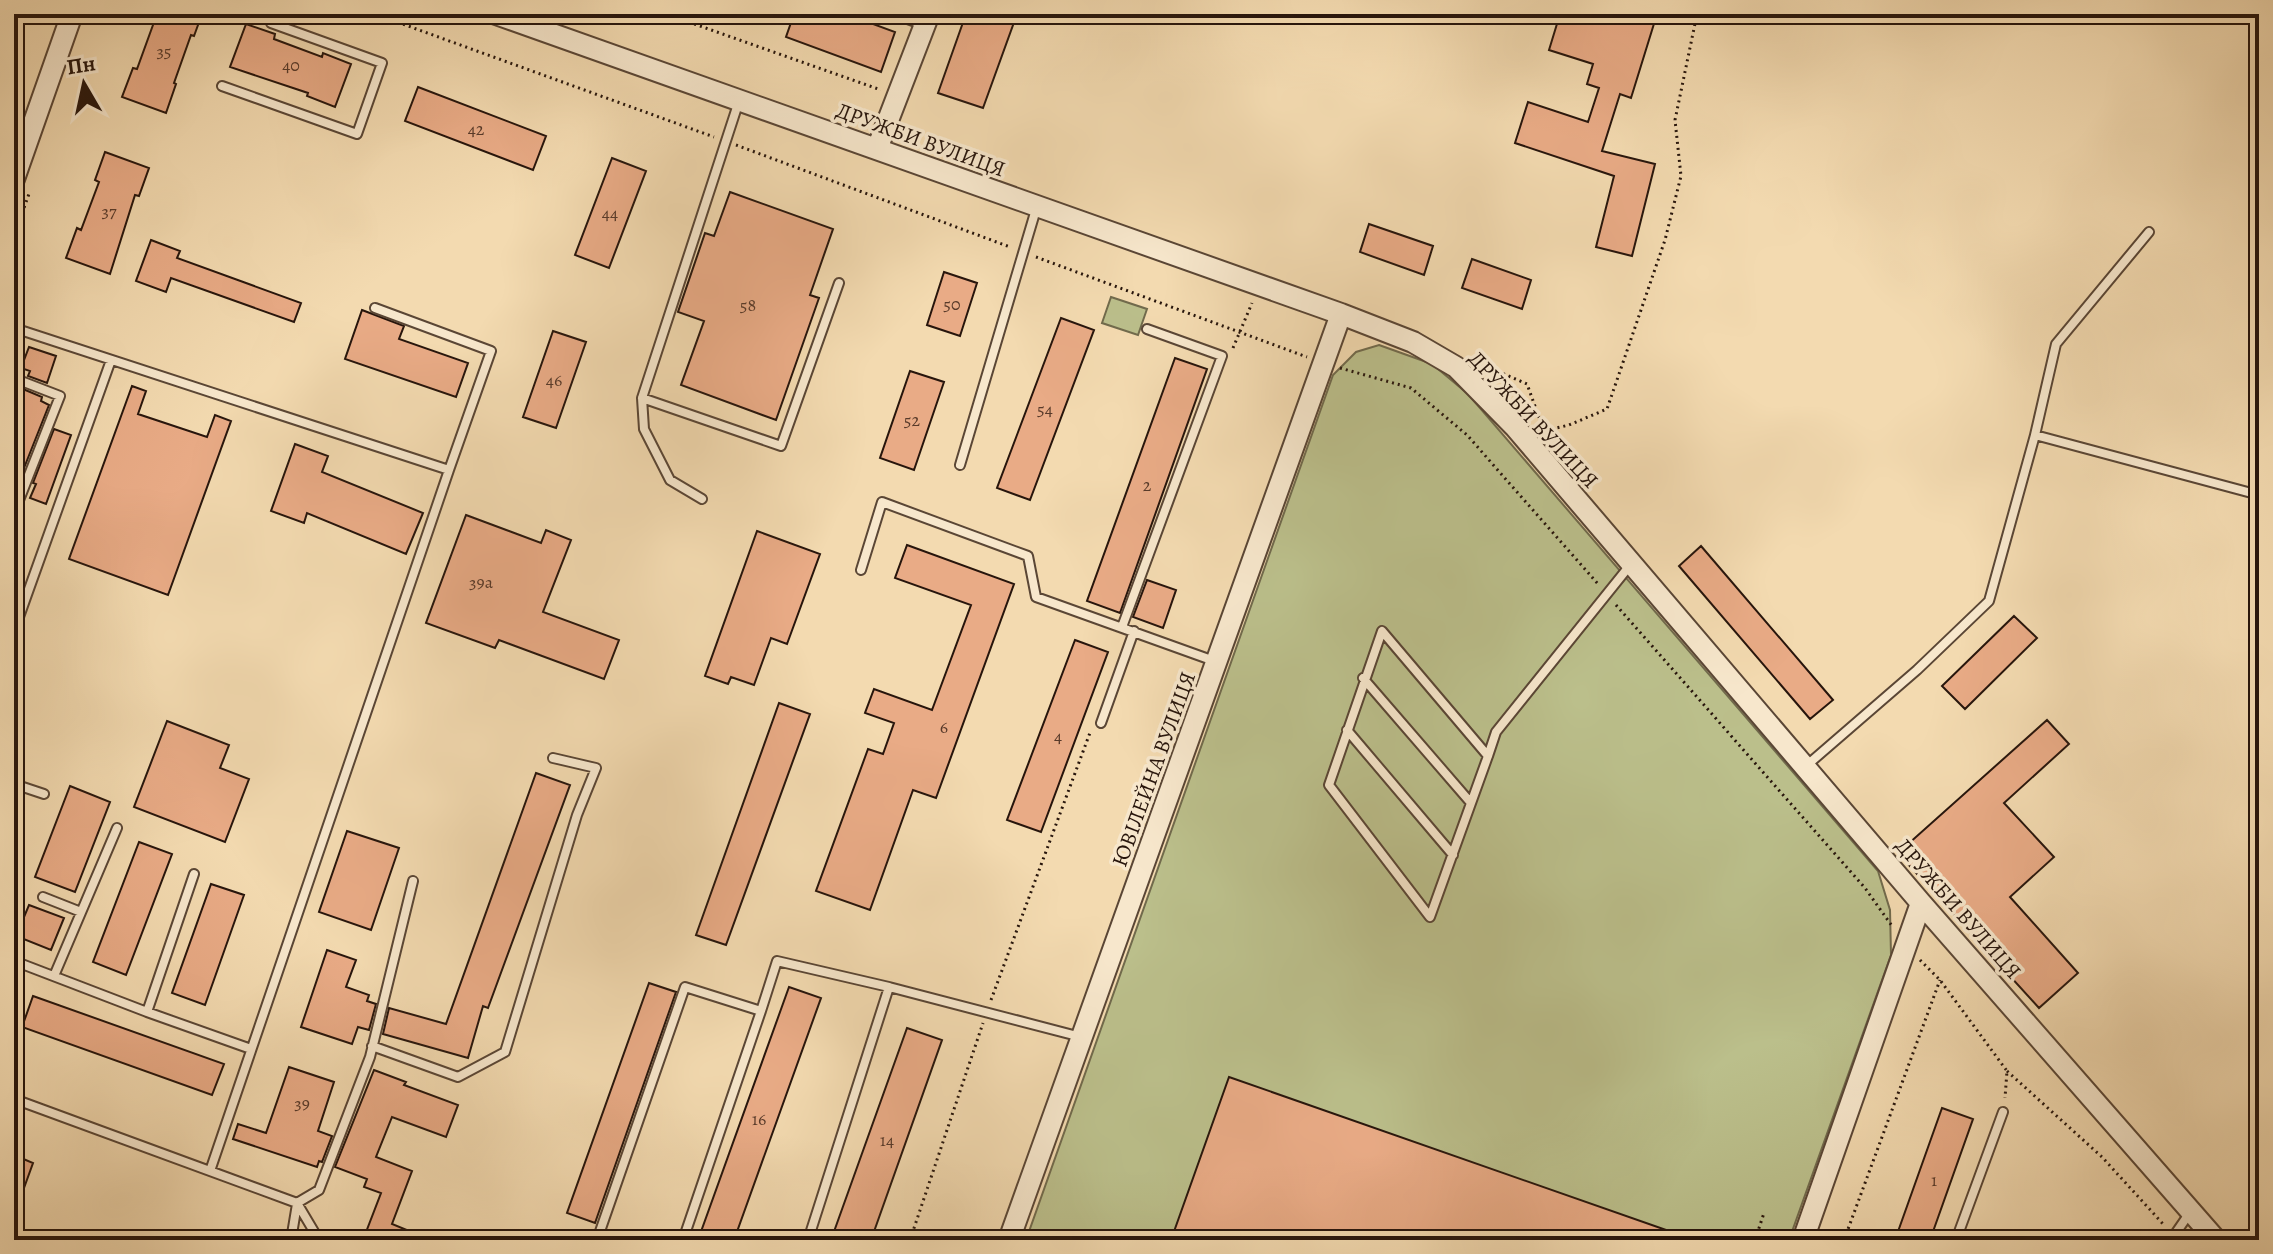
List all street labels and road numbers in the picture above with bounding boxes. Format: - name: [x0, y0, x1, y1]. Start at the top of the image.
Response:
- street label: ДРУЖБИ ВУЛИЦЯ: [832, 95, 1009, 184]
- street label: ДРУЖБИ ВУЛИЦЯ: [1462, 344, 1605, 495]
- street label: ЮВІЛЕЙНА ВУЛИЦЯ: [1105, 668, 1203, 871]
- street label: ДРУЖБИ ВУЛИЦЯ: [1889, 832, 2028, 986]

